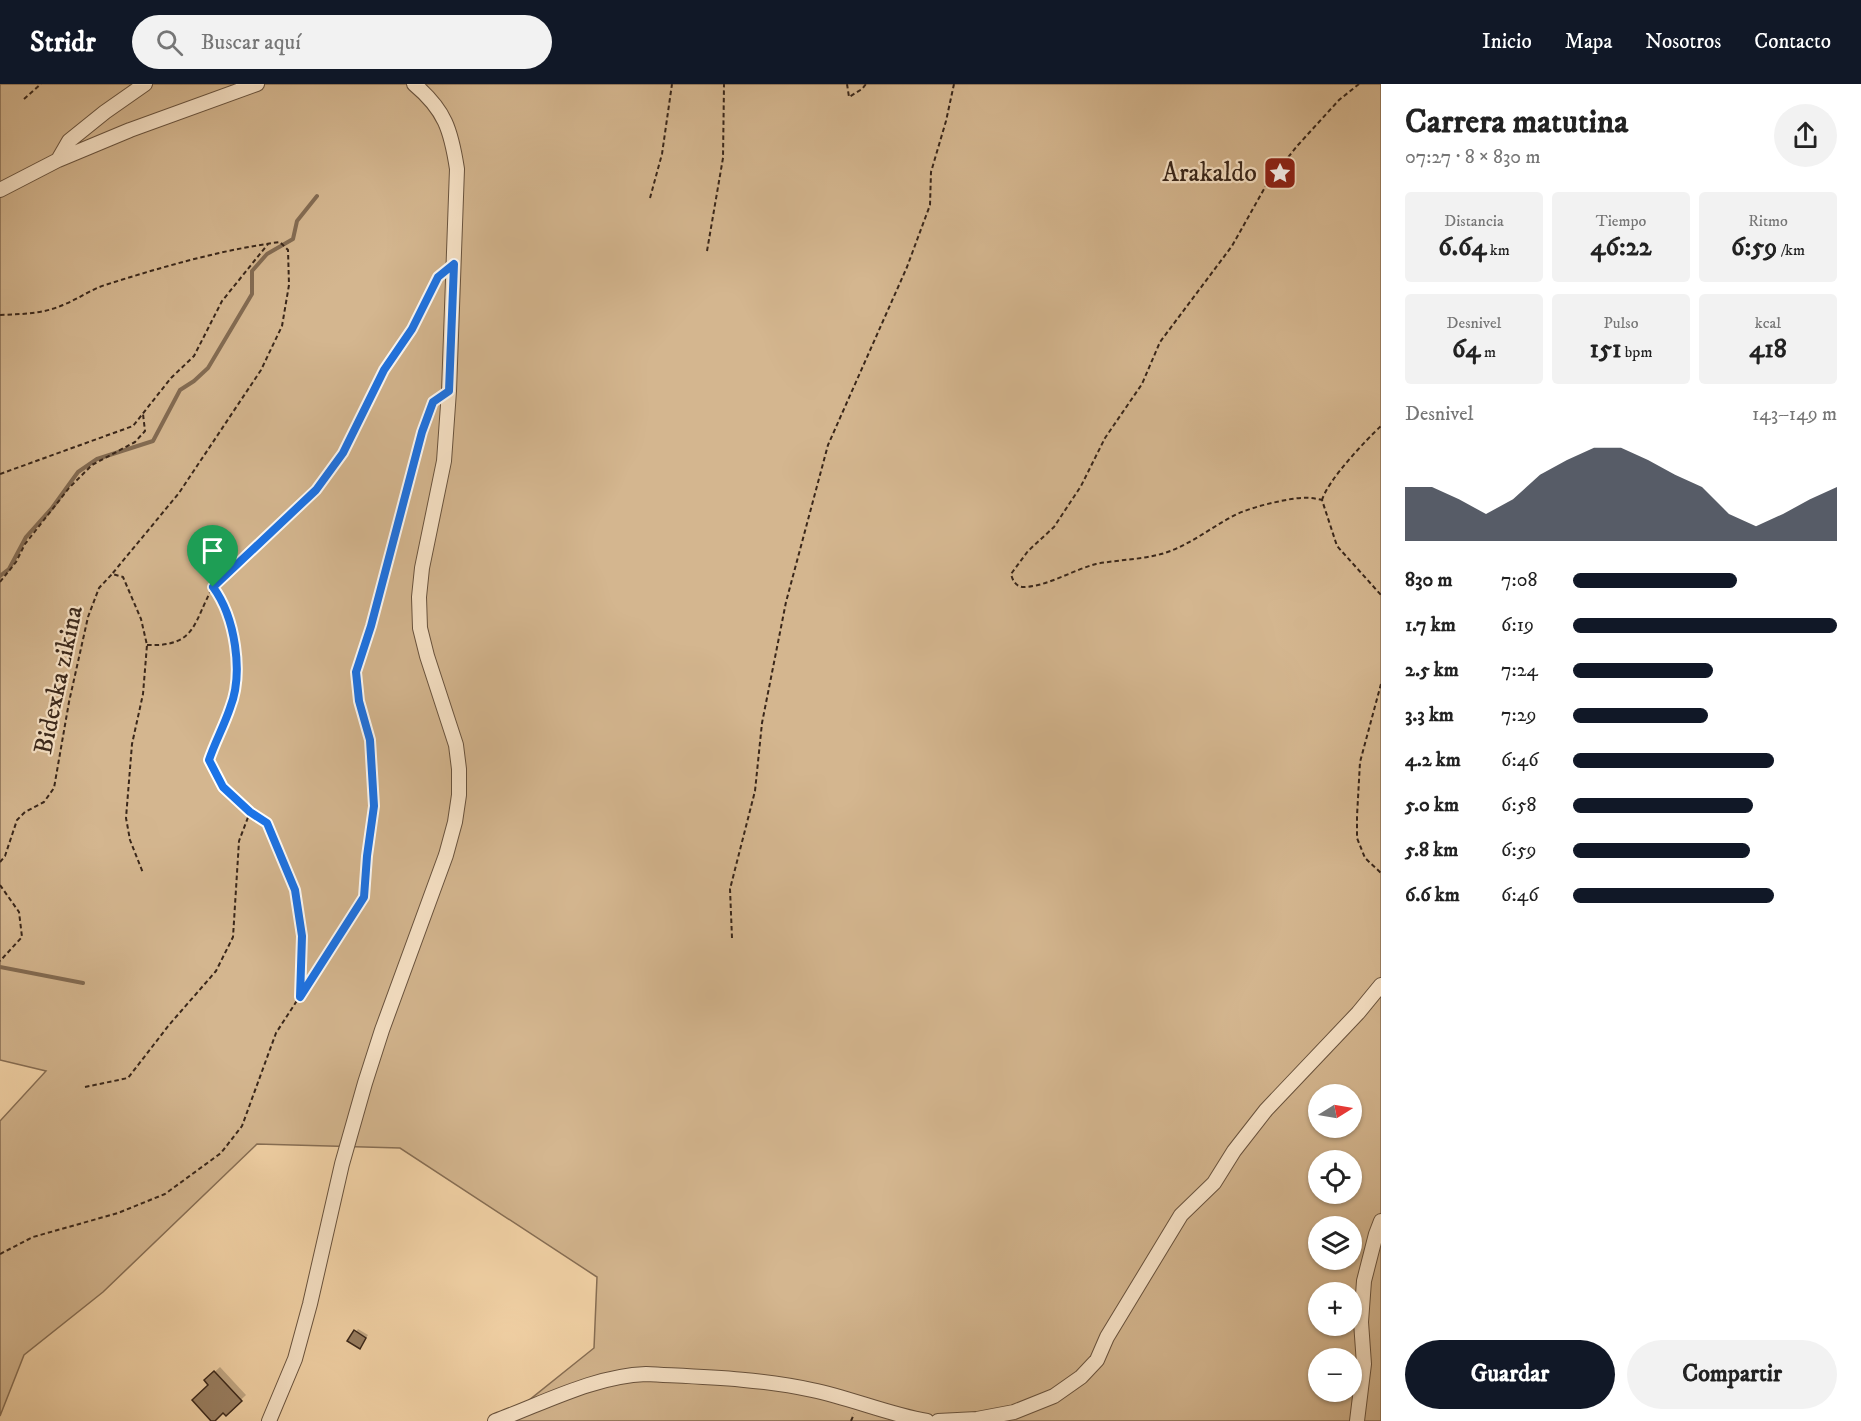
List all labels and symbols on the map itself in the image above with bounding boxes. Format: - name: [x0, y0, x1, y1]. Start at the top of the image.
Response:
- place icon: Arakaldo: [1262, 155, 1298, 191]
- place label: Arakaldo: [1162, 157, 1257, 190]
- pin: [187, 525, 238, 587]
- street label: Bidexka zikina: [27, 603, 91, 757]
- north arrow: [1308, 1084, 1362, 1138]

